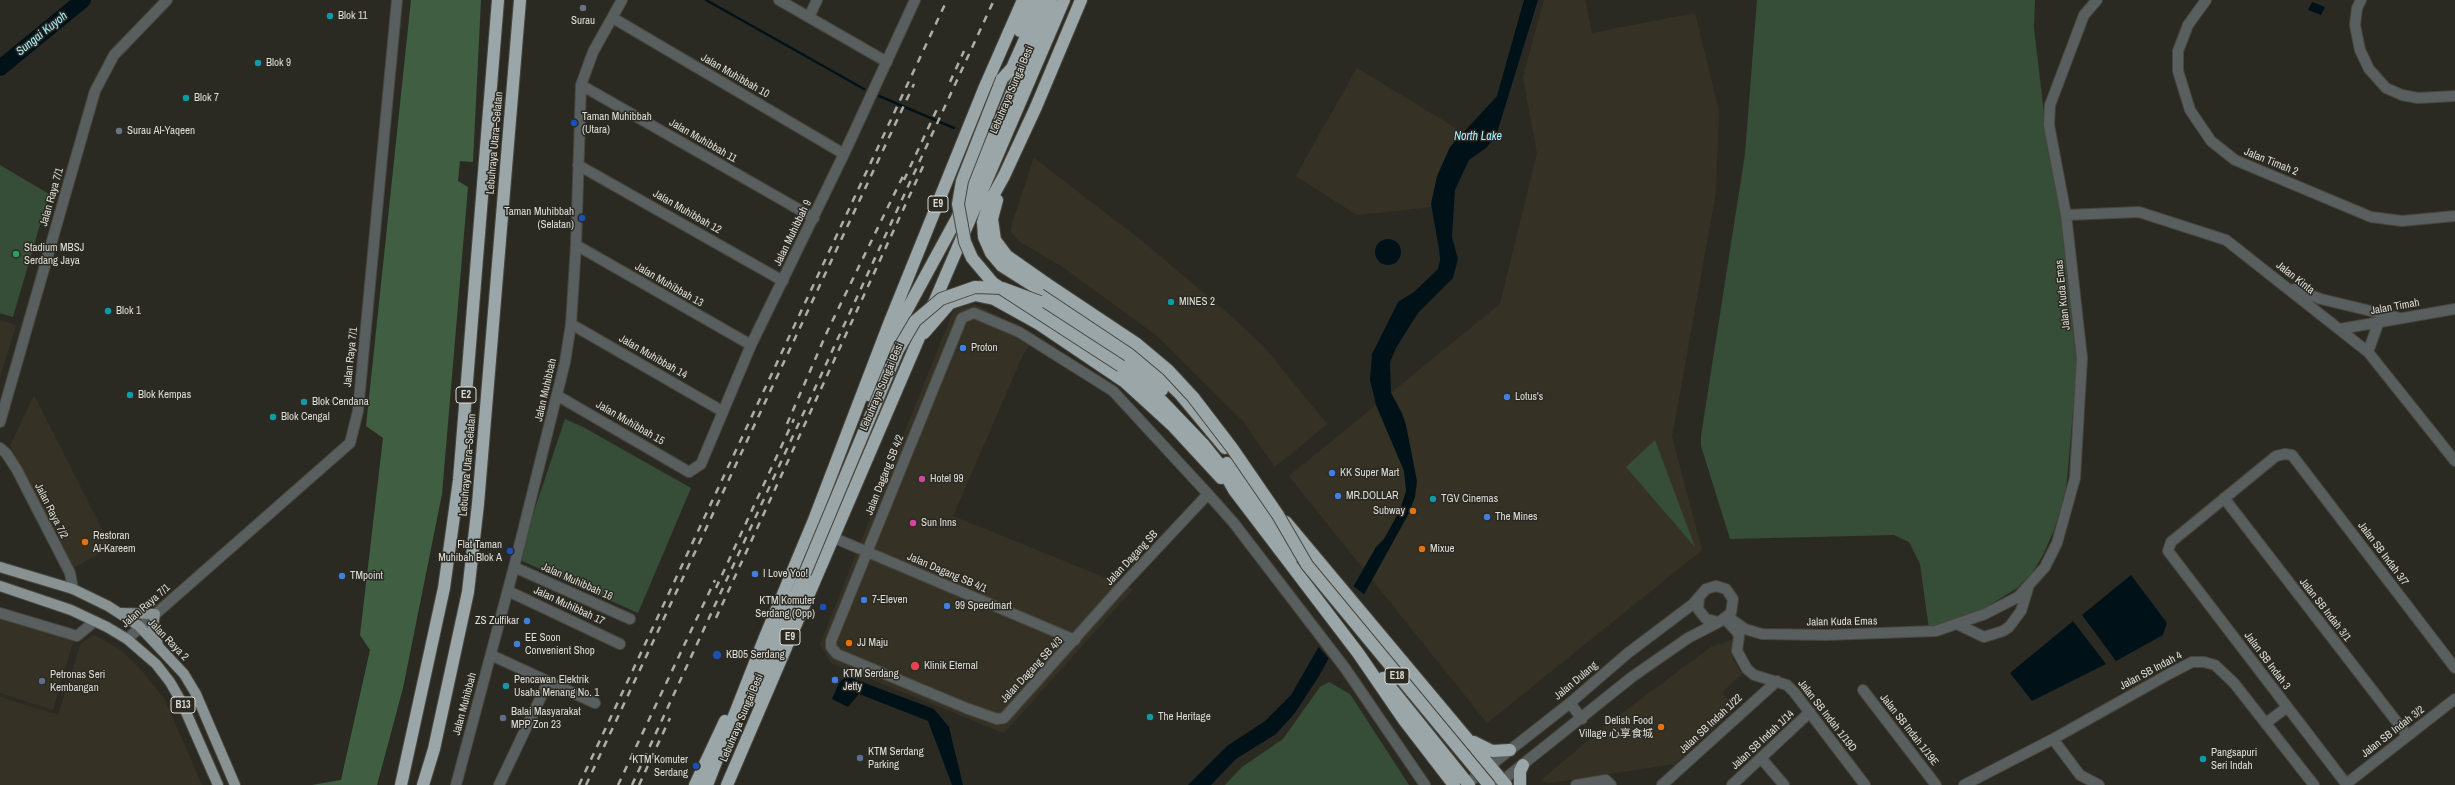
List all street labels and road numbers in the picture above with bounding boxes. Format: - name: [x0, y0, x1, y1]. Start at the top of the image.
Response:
- street label: Lebuhraya Sungai Besi: [988, 44, 1036, 136]
- street label: Jalan Muhibbah 10: [698, 51, 772, 101]
- street label: Lebuhraya Utara–Selatan: [484, 91, 506, 195]
- street label: Jalan Muhibbah 11: [667, 116, 739, 166]
- street label: Jalan Timah 2: [2242, 145, 2300, 179]
- street label: Jalan Raya 7/1: [37, 166, 67, 228]
- street label: Jalan Muhibbah 12: [650, 187, 724, 237]
- road number: E9: [928, 196, 948, 212]
- street label: Jalan Muhibbah 9: [771, 198, 815, 268]
- street label: Jalan Kuda Emas: [2053, 259, 2073, 331]
- street label: Jalan Kinta: [2273, 259, 2317, 297]
- street label: Jalan Muhibbah 13: [632, 260, 706, 310]
- street label: Jalan Timah: [2370, 296, 2420, 318]
- street label: Jalan Raya 7/1: [341, 326, 361, 388]
- street label: Jalan Muhibbah 14: [616, 332, 690, 382]
- street label: Lebuhraya Sungai Besi: [858, 341, 906, 433]
- street label: Jalan Muhibbah: [532, 357, 560, 423]
- road number: E2: [456, 387, 476, 403]
- street label: Jalan Muhibbah 15: [593, 398, 667, 448]
- street label: Lebuhraya Utara–Selatan: [457, 413, 479, 517]
- street label: Jalan Dagang SB 4/2: [863, 433, 907, 517]
- street label: Jalan Raya 7/2: [31, 481, 71, 541]
- street label: Jalan SB Indah 3/7: [2355, 520, 2411, 588]
- street label: Jalan Dagang SB: [1103, 528, 1161, 588]
- street label: Jalan Dagang SB 4/1: [905, 550, 989, 596]
- street label: Jalan Muhibbah 16: [539, 560, 615, 604]
- street label: Jalan SB Indah 3/1: [2296, 576, 2354, 644]
- street label: Jalan Raya 7/1: [119, 581, 173, 631]
- street label: Jalan Muhibbah 17: [531, 584, 607, 628]
- street label: Jalan Kuda Emas: [1807, 615, 1877, 629]
- street label: Jalan Raya 2: [145, 616, 191, 664]
- road number: E9: [780, 629, 800, 645]
- street label: Jalan SB Indah 3: [2241, 630, 2293, 692]
- street label: Jalan Dagang SB 4/3: [998, 634, 1066, 706]
- street label: Jalan SB Indah 4: [2118, 649, 2184, 693]
- street label: Jalan Dulang: [1552, 659, 1600, 703]
- road number: E18: [1385, 668, 1409, 684]
- street label: Jalan Muhibbah: [450, 671, 480, 737]
- street label: Lebuhraya Sungai Besi: [718, 672, 766, 764]
- street label: Jalan SB Indah 1/19D: [1795, 677, 1859, 755]
- street label: Jalan SB Indah 1/22: [1677, 691, 1745, 757]
- street label: Jalan SB Indah 1/19E: [1877, 692, 1941, 768]
- road number: B13: [171, 697, 195, 713]
- street label: Jalan SB Indah 3/2: [2359, 703, 2427, 761]
- street label: Jalan SB Indah 1/14: [1729, 707, 1797, 773]

